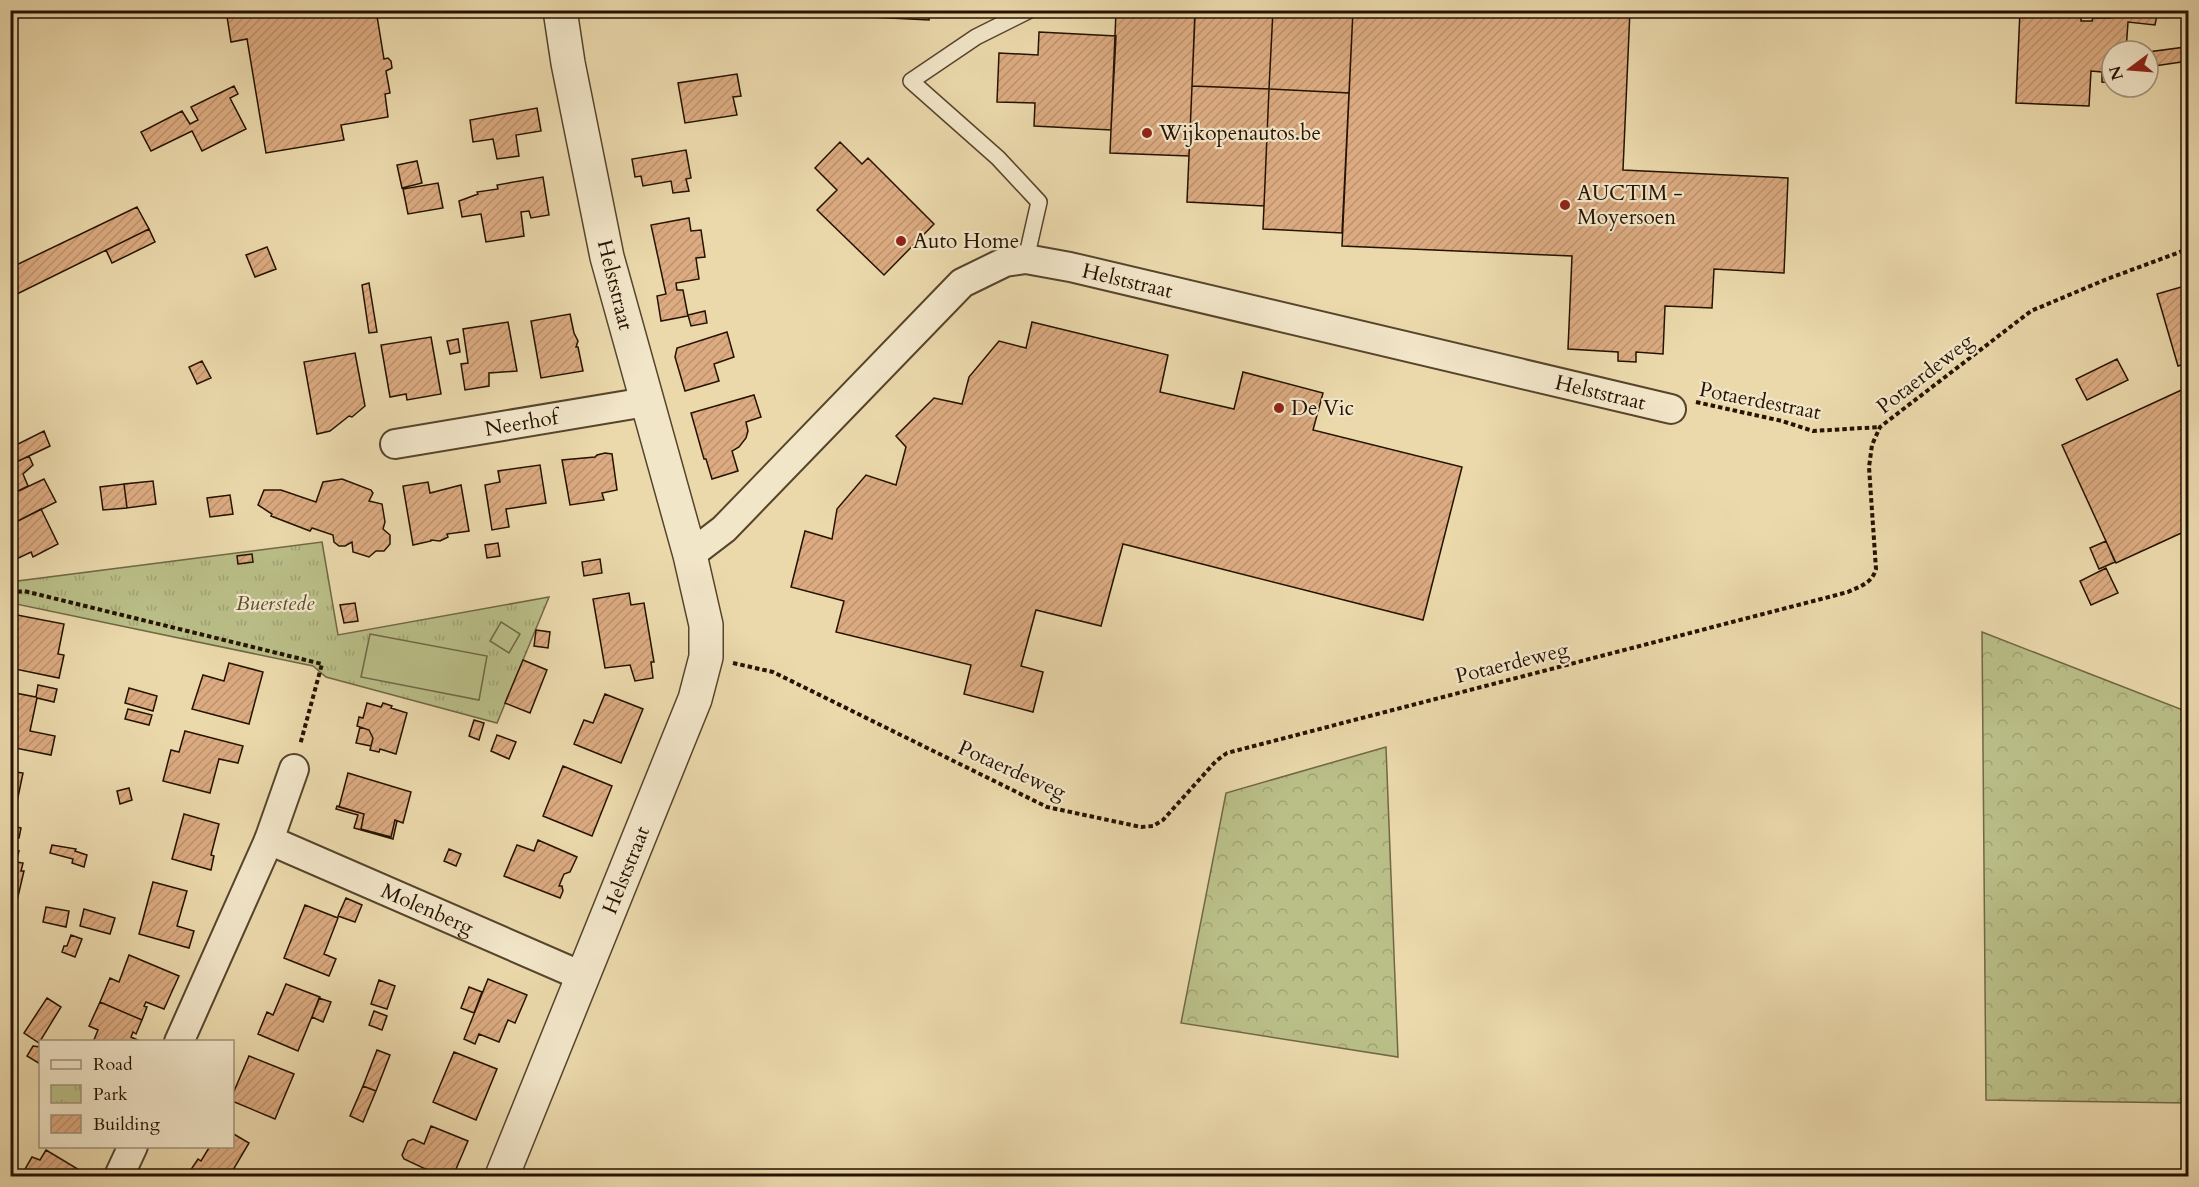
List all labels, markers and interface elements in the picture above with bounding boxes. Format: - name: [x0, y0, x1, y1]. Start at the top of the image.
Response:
- north arrow: [2100, 39, 2160, 99]
- text: N: [2104, 63, 2129, 83]
- place label: Wijkopenautos.be: [1158, 119, 1321, 148]
- marker: Wijkopenautos.be: [1140, 126, 1154, 140]
- place label: AUCTIM - Moyersoen: [1577, 179, 1683, 232]
- marker: AUCTIM - Moyersoen: [1558, 198, 1572, 212]
- place label: Auto Home: [913, 227, 1019, 256]
- marker: Auto Home: [894, 234, 908, 248]
- street label: Helststraat: [590, 237, 640, 334]
- street label: Helststraat: [1079, 256, 1176, 305]
- street label: Potaerdeweg: [1871, 327, 1980, 421]
- street label: Helststraat: [1552, 368, 1649, 417]
- street label: Potaerdestraat: [1697, 375, 1824, 427]
- place label: De Vic: [1291, 394, 1354, 423]
- marker: De Vic: [1272, 401, 1286, 415]
- street label: Neerhof: [482, 402, 564, 443]
- park label: Buerstede: [236, 589, 315, 618]
- street label: Potaerdeweg: [1452, 635, 1572, 691]
- street label: Potaerdeweg: [953, 733, 1071, 807]
- street label: Helststraat: [595, 822, 657, 918]
- street label: Molenberg: [377, 876, 478, 942]
- legend: [39, 1040, 234, 1148]
- text: Road: [93, 1052, 133, 1077]
- text: Park: [93, 1082, 128, 1107]
- text: Building: [93, 1112, 161, 1137]

